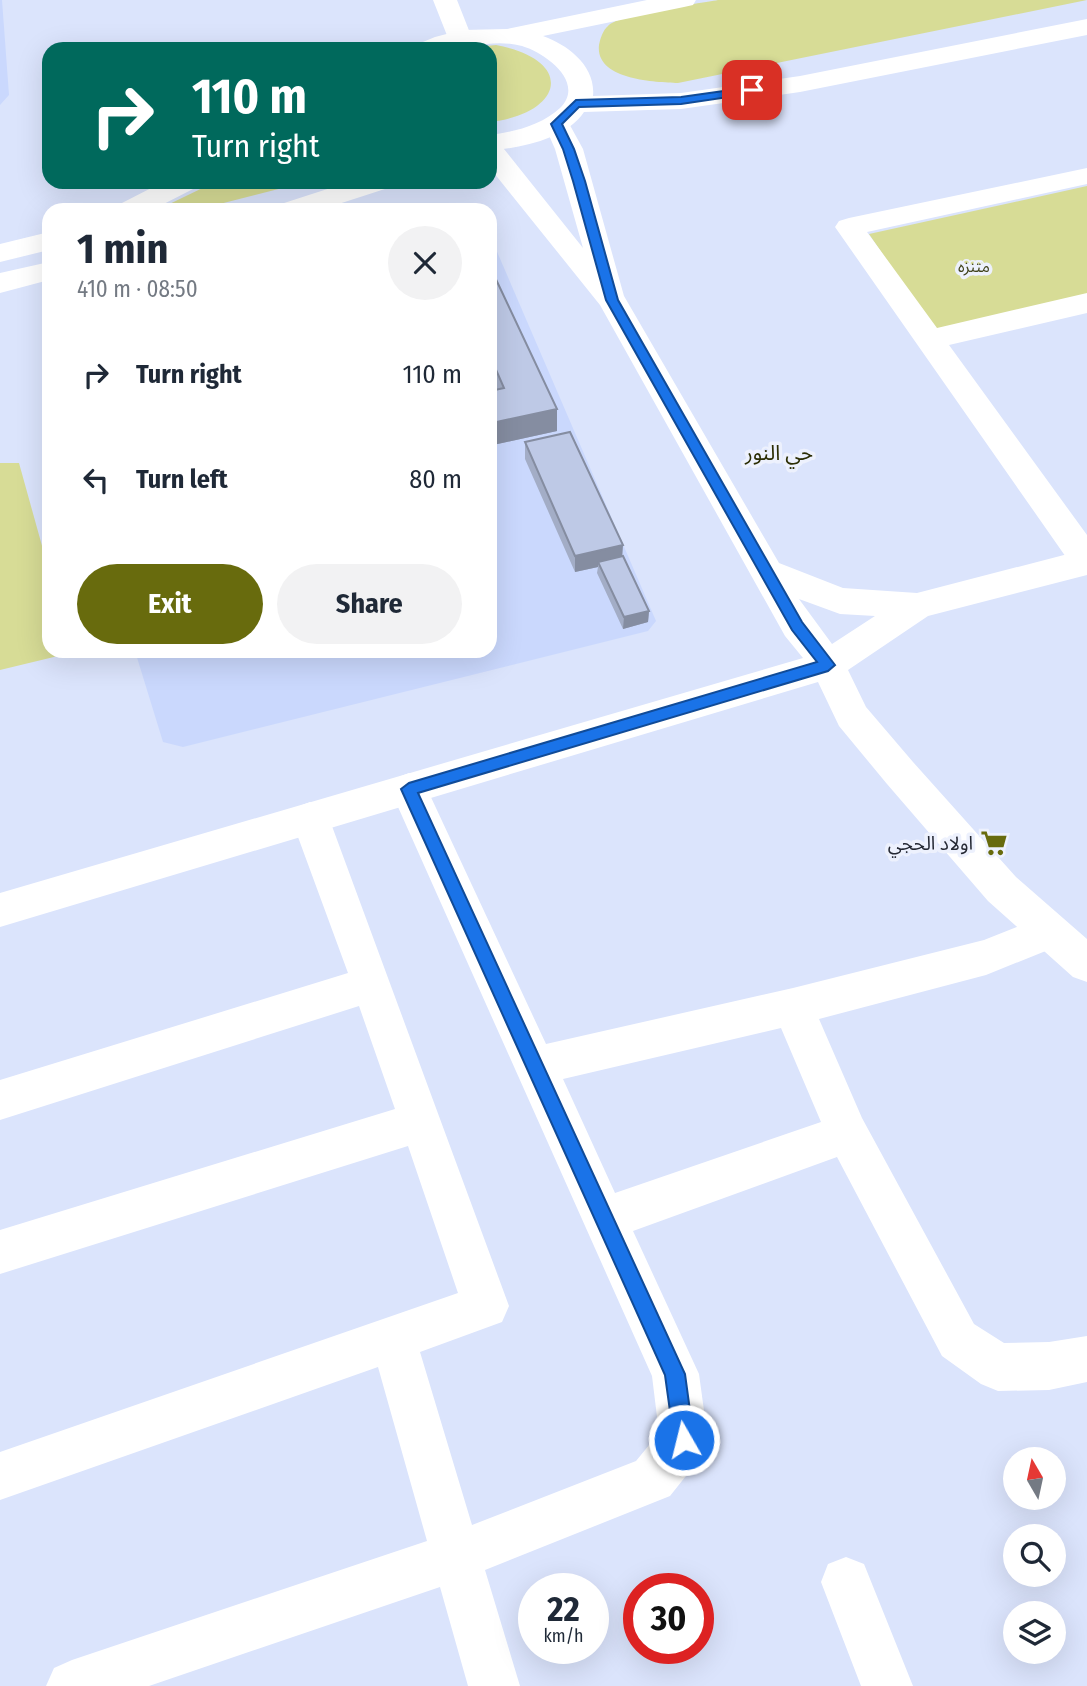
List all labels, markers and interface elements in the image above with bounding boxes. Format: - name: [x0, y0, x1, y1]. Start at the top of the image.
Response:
- pin: [722, 60, 782, 120]
- text: 110 m: [192, 67, 307, 126]
- icon: right: [77, 70, 168, 161]
- icon: arrive: [733, 71, 771, 109]
- text: Turn right: [192, 127, 319, 165]
- text: 1 min: [77, 224, 168, 274]
- button: close: [388, 226, 462, 300]
- park label: متنزه: [958, 257, 990, 276]
- text: 410 m · 08:50: [77, 275, 198, 303]
- icon: right: [77, 356, 115, 394]
- text: Turn right: [136, 359, 242, 390]
- text: 110 m: [402, 359, 462, 390]
- district label: حي النور: [744, 440, 813, 469]
- icon: left: [77, 461, 115, 499]
- text: Turn left: [136, 464, 228, 495]
- text: 80 m: [409, 464, 462, 495]
- button: Exit: [77, 564, 263, 644]
- button: Share: [277, 564, 462, 644]
- supermarket icon: اولاد الحجي: [979, 828, 1009, 858]
- place label: اولاد الحجي: [888, 832, 973, 858]
- position arrow: [647, 1403, 721, 1477]
- north arrow: [1003, 1447, 1066, 1510]
- map controls: [1003, 1447, 1066, 1664]
- button: search: [1003, 1524, 1066, 1587]
- speed limit sign: 30: [623, 1573, 714, 1664]
- text: 22: [547, 1588, 580, 1630]
- button: layers: [1003, 1601, 1066, 1664]
- text: km/h: [543, 1625, 584, 1647]

